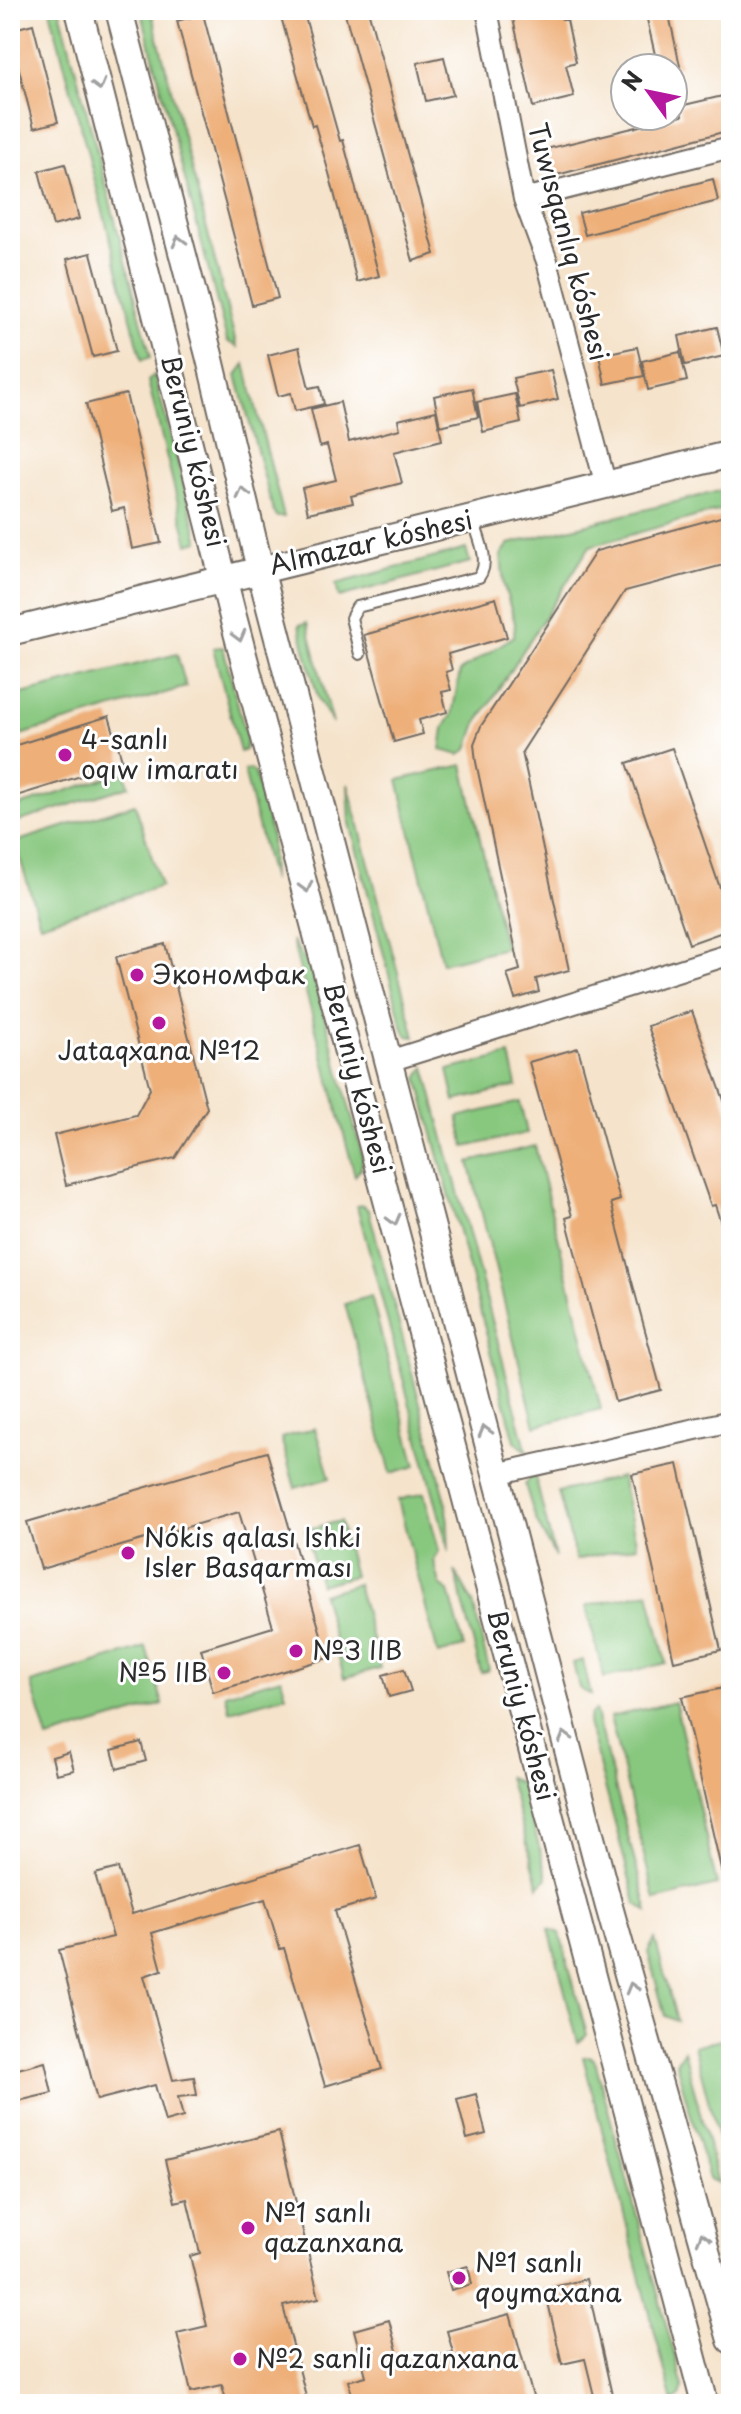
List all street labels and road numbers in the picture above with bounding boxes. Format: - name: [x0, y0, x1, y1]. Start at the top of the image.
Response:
- street label: Tuwısqanlıq kóshesi: [519, 118, 620, 365]
- street label: Beruniy kóshesi: [152, 350, 237, 551]
- street label: Almazar kóshesi: [265, 499, 476, 584]
- street label: Beruniy kóshesi: [314, 977, 403, 1178]
- street label: Beruniy kóshesi: [478, 1604, 567, 1805]

